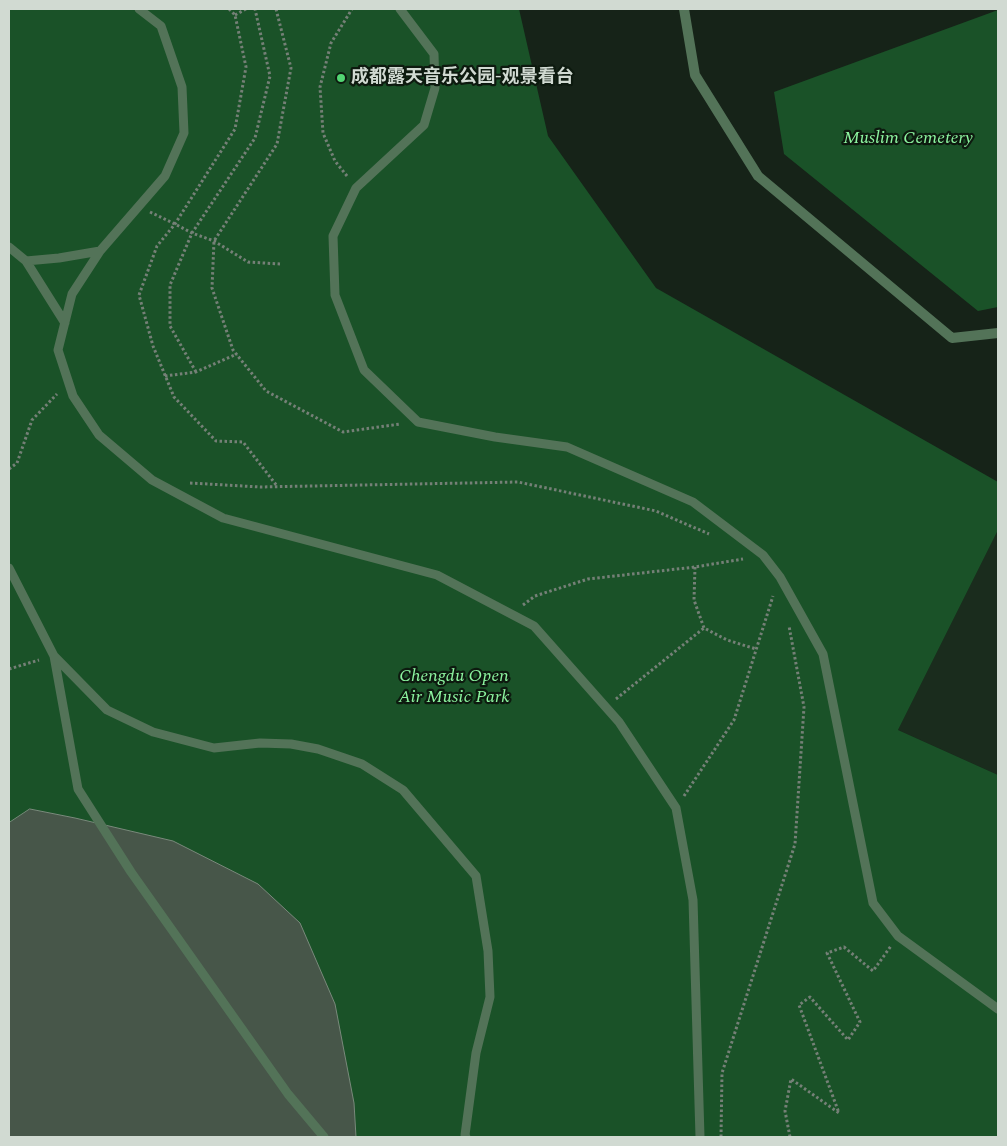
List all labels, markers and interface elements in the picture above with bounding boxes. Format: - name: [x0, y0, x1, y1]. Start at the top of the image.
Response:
- place label: 成都露天音乐公园-观景看台: [351, 67, 574, 89]
- marker: 成都露天音乐公园-观景看台: [335, 72, 347, 84]
- park label: Muslim Cemetery: [843, 128, 973, 150]
- park label: Chengdu Open Air Music Park: [398, 666, 510, 709]

